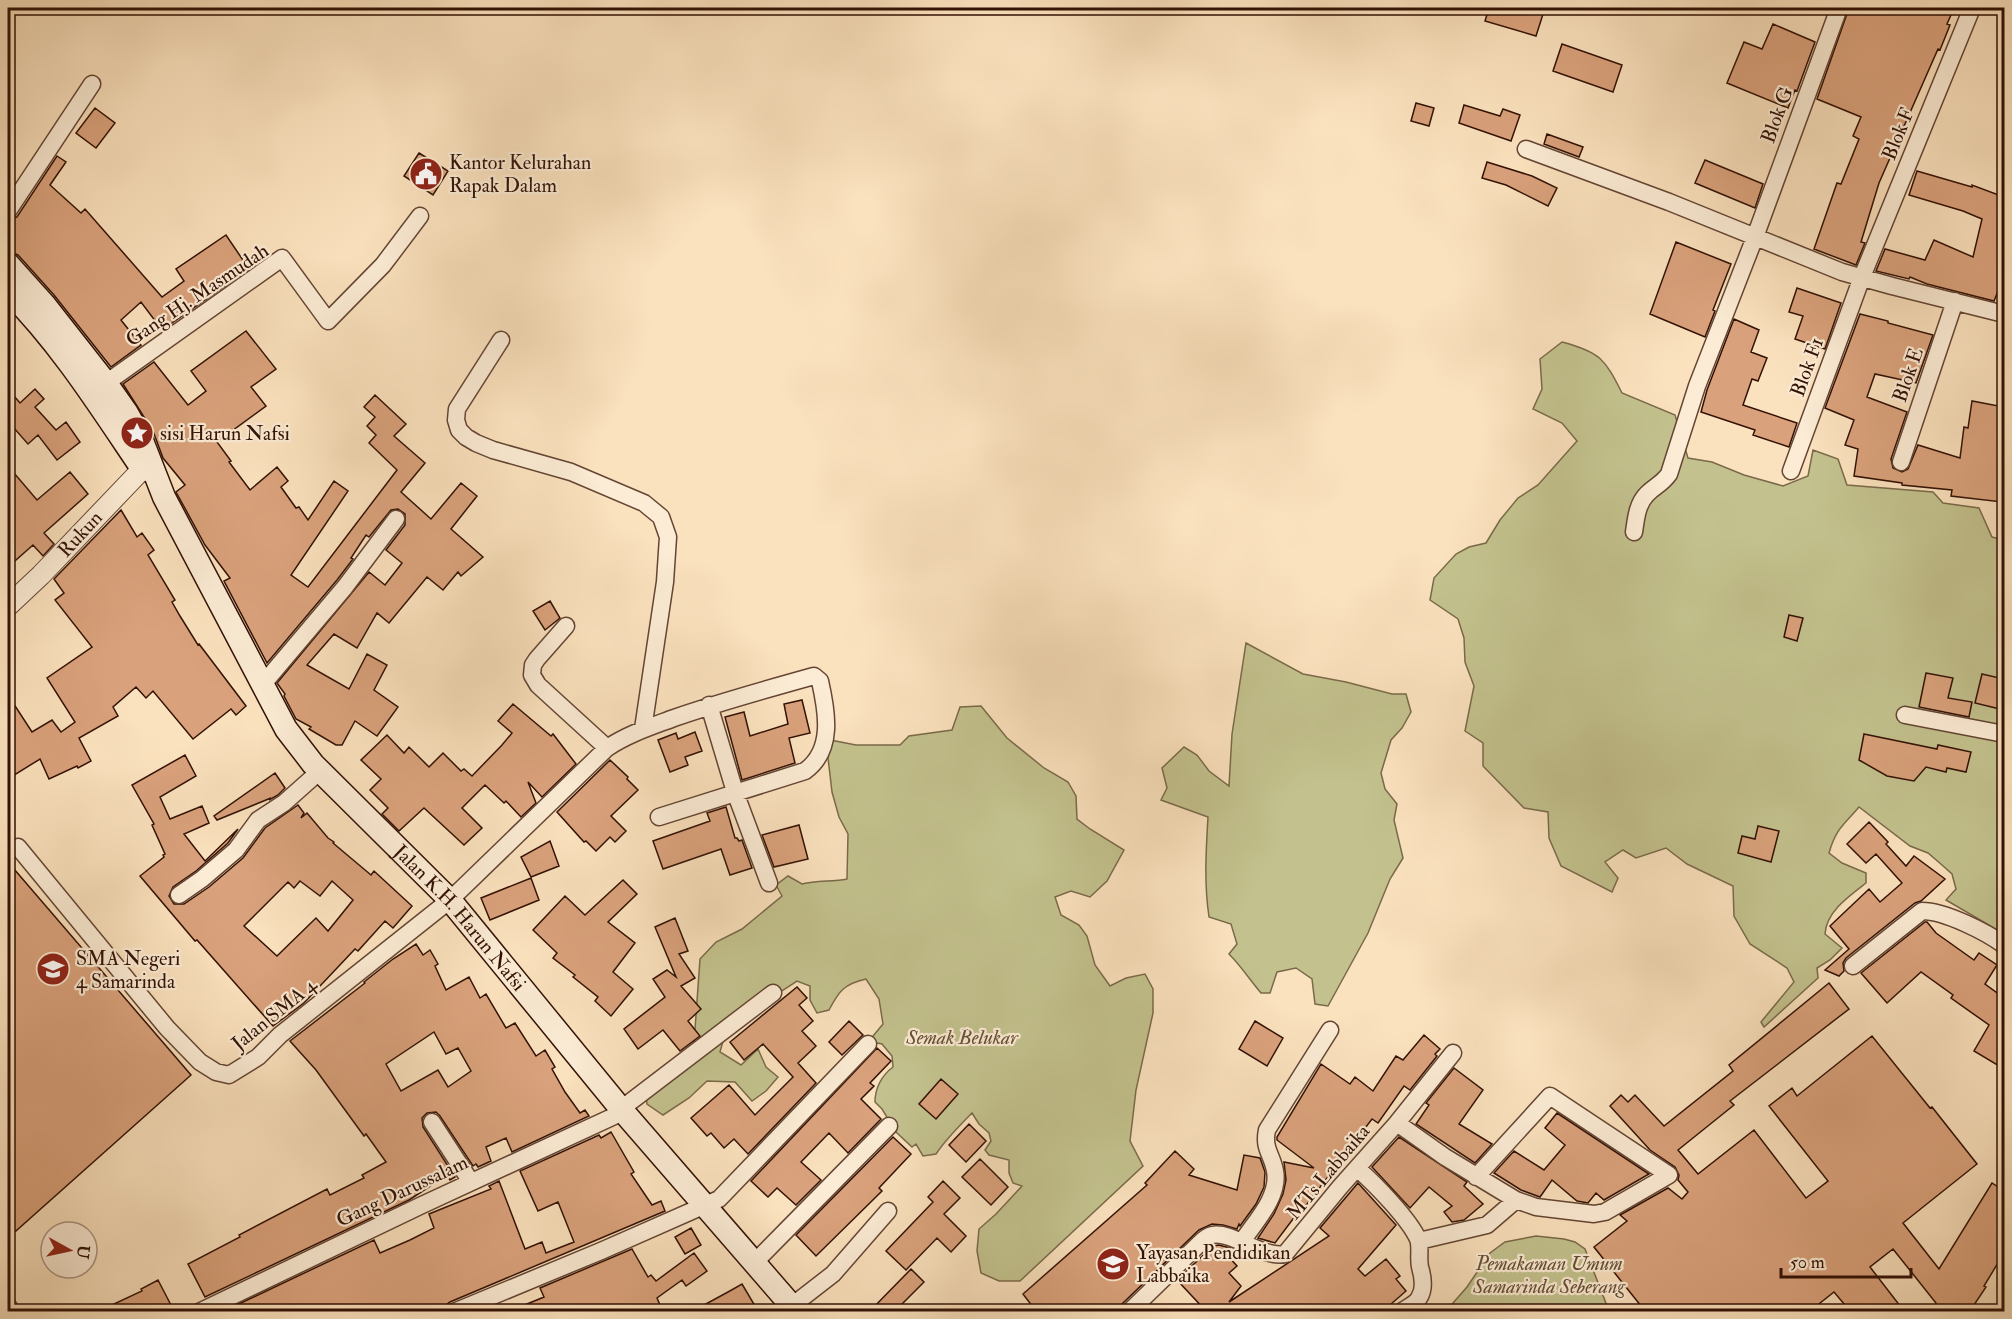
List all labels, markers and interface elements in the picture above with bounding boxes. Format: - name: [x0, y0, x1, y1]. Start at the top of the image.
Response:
- street label: Blok G: [1755, 83, 1799, 147]
- street label: Blok F: [1876, 104, 1920, 164]
- place label: Kantor Kelurahan Rapak Dalam: [449, 150, 591, 199]
- public building icon: Kantor Kelurahan Rapak Dalam: [408, 156, 444, 192]
- street label: Gang Hj. Masmudah: [121, 238, 274, 352]
- street label: Blok F1: [1785, 334, 1829, 400]
- street label: Blok E: [1887, 345, 1929, 405]
- place icon: sisi Harun Nafsi: [119, 415, 155, 451]
- place label: sisi Harun Nafsi: [160, 421, 290, 446]
- street label: Rukun: [52, 506, 108, 562]
- street label: Jalan K.H. Harun Nafsi: [388, 838, 532, 996]
- place label: SMA Negeri 4 Samarinda: [76, 946, 180, 994]
- school or university icon: SMA Negeri 4 Samarinda: [35, 951, 71, 987]
- street label: Jalan SMA 4: [226, 971, 322, 1056]
- park label: Semak Belukar: [905, 1025, 1019, 1050]
- street label: MTs Labbaika: [1281, 1119, 1376, 1225]
- street label: Gang Darussalam: [332, 1149, 472, 1232]
- north arrow: [39, 1220, 99, 1280]
- place label: Yayasan Pendidikan Labbaika: [1136, 1240, 1290, 1288]
- scale bar: [1781, 1241, 1912, 1279]
- text: U: [72, 1244, 94, 1261]
- school or university icon: Yayasan Pendidikan Labbaika: [1095, 1246, 1131, 1282]
- park label: Pemakaman Umum Samarinda Seberang: [1472, 1251, 1626, 1299]
- text: 50 m: [1790, 1251, 1825, 1274]

